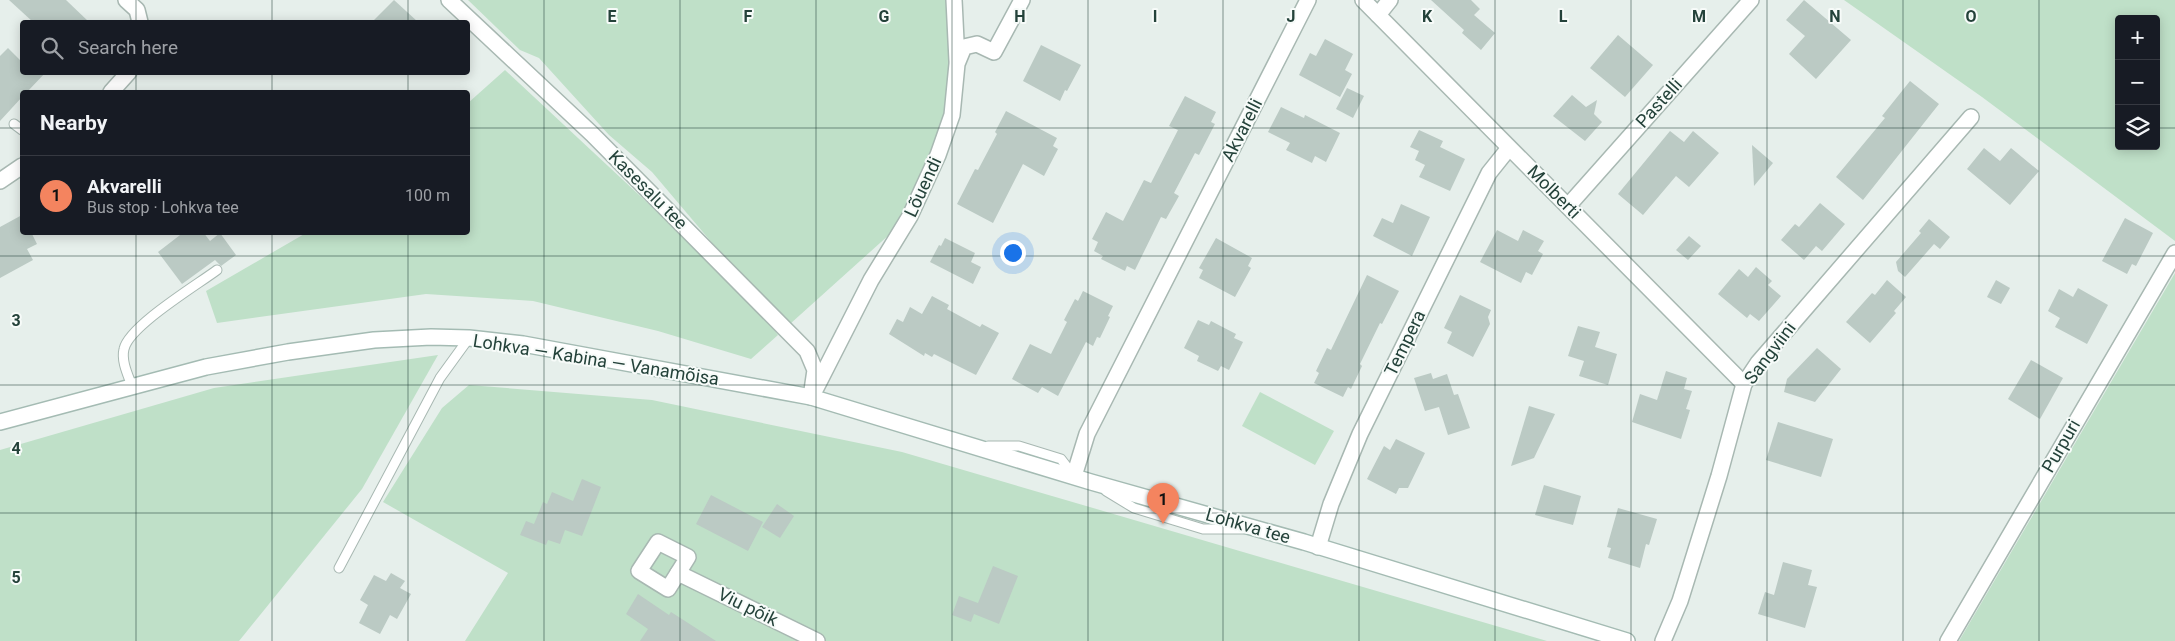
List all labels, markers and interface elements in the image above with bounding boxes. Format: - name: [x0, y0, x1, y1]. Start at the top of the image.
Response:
- text: E: [608, 7, 617, 26]
- text: F: [744, 7, 753, 26]
- text: G: [879, 7, 890, 26]
- text: H: [1014, 7, 1026, 26]
- text: I: [1153, 7, 1157, 26]
- text: J: [1287, 7, 1295, 26]
- text: K: [1422, 7, 1433, 26]
- text: L: [1559, 7, 1568, 26]
- text: M: [1692, 7, 1706, 26]
- text: N: [1829, 7, 1841, 26]
- text: O: [1965, 7, 1977, 26]
- map controls: [2115, 15, 2160, 150]
- button: +: [2115, 15, 2160, 60]
- search box: [20, 20, 470, 75]
- icon: search: [38, 34, 66, 62]
- text: Search here: [78, 36, 178, 59]
- button: −: [2115, 60, 2160, 105]
- street label: Pastelli: [1631, 74, 1686, 132]
- street label: Akvarelli: [1217, 95, 1266, 165]
- button: layers: [2115, 105, 2160, 150]
- text: Nearby: [40, 111, 107, 135]
- street label: Kasesalu tee: [605, 146, 692, 233]
- street label: Lõuendi: [900, 153, 946, 220]
- street label: Molberti: [1523, 161, 1585, 223]
- text: Akvarelli: [87, 175, 162, 198]
- text: 1: [51, 186, 61, 205]
- text: 100 m: [405, 186, 450, 205]
- text: Bus stop · Lohkva tee: [87, 198, 239, 217]
- your location: [1000, 240, 1026, 266]
- street label: Tempera: [1380, 307, 1429, 379]
- text: 3: [11, 311, 21, 330]
- street label: Sangviini: [1739, 317, 1800, 388]
- street label: Lohkva — Kabina — Vanamõisa: [472, 330, 721, 389]
- street label: Purpuri: [2037, 415, 2084, 476]
- text: 4: [11, 439, 21, 458]
- pin: 1: [1147, 483, 1179, 524]
- street label: Lohkva tee: [1204, 503, 1293, 548]
- text: 5: [11, 568, 21, 587]
- street label: Viu põik: [715, 583, 782, 630]

